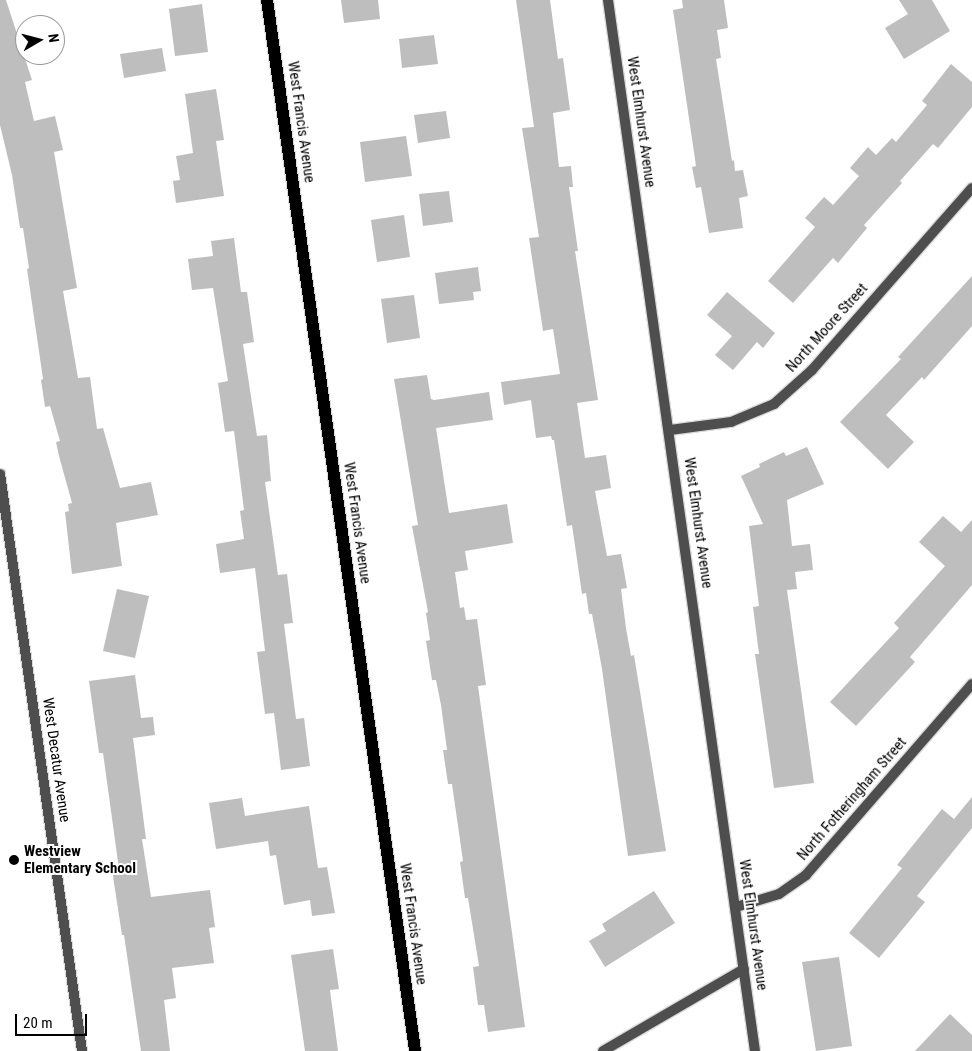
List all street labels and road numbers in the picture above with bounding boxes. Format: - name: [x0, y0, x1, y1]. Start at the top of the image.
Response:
- street label: West Elmhurst Avenue: [623, 55, 659, 189]
- street label: West Francis Avenue: [284, 60, 318, 184]
- street label: North Moore Street: [782, 280, 872, 376]
- street label: West Elmhurst Avenue: [680, 456, 716, 590]
- street label: West Francis Avenue: [340, 461, 374, 585]
- street label: West Decatur Avenue: [38, 697, 74, 823]
- street label: North Fotheringham Street: [794, 734, 910, 864]
- street label: West Elmhurst Avenue: [735, 858, 771, 992]
- street label: West Francis Avenue: [396, 862, 430, 986]

